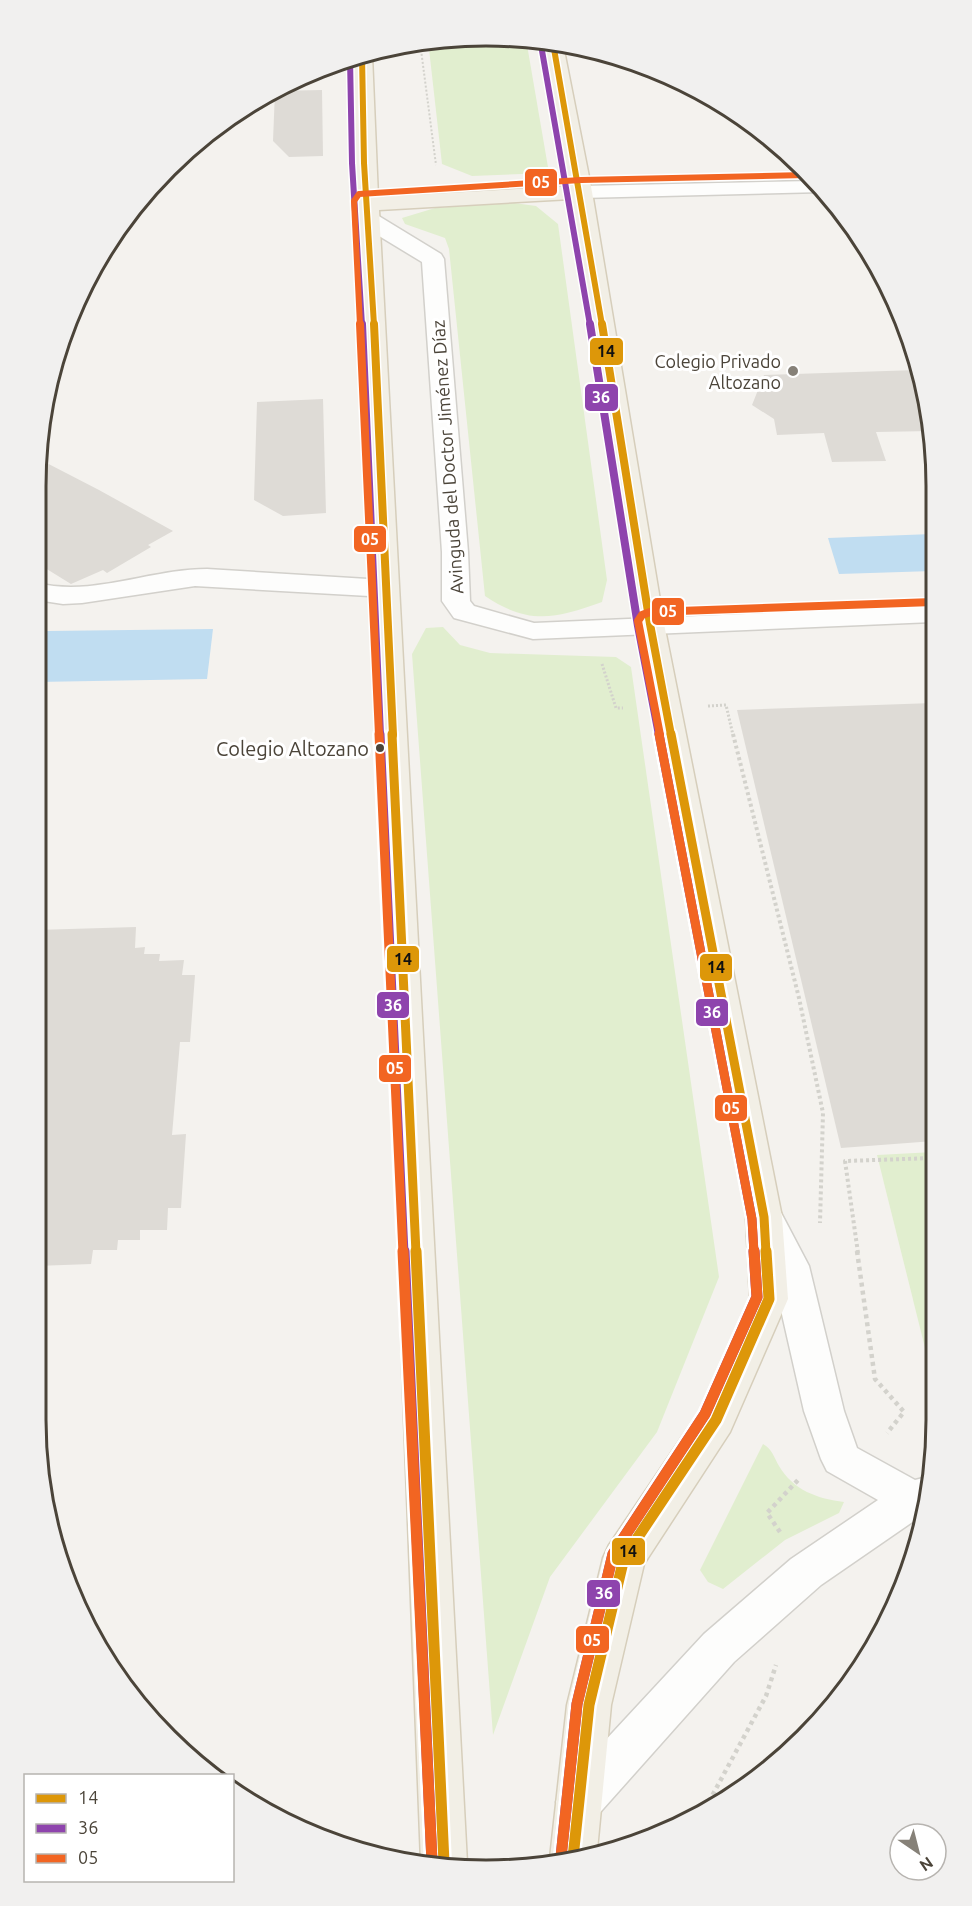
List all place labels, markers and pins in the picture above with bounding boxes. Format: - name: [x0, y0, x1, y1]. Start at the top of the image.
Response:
- place label: Colegio Privado Altozano: [654, 351, 781, 392]
- marker: Colegio Privado Altozano: [786, 364, 800, 378]
- place label: Colegio Altozano: [216, 737, 369, 760]
- marker: Colegio Altozano: [374, 742, 386, 754]

